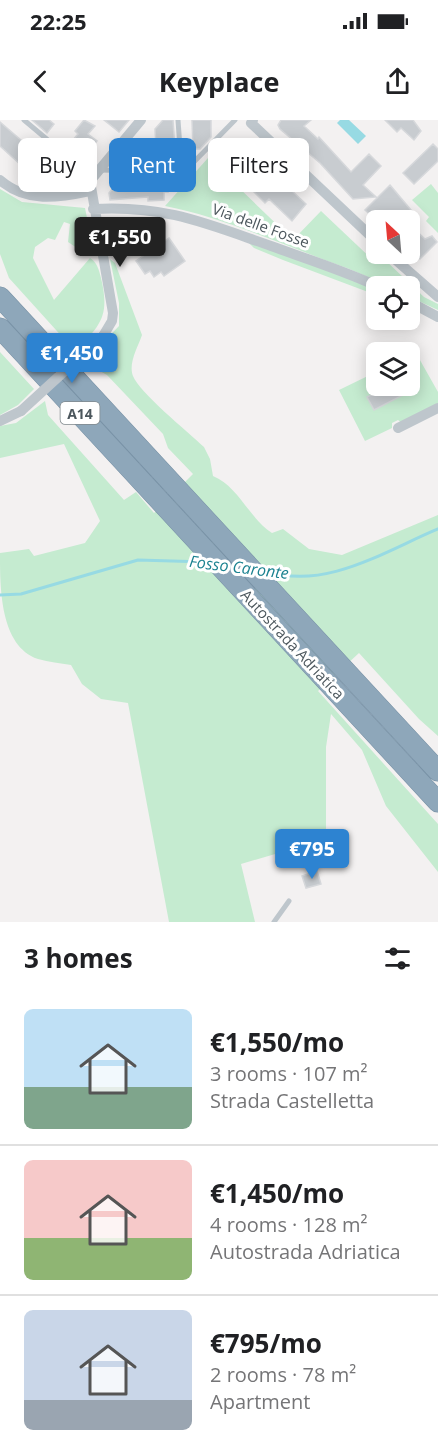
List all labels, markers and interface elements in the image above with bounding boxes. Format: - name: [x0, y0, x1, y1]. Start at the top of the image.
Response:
- text: 22:25: [30, 6, 87, 36]
- text: Keyplace: [159, 63, 279, 100]
- icon: back: [24, 65, 57, 98]
- icon: share: [381, 65, 414, 98]
- chip: Buy: [18, 138, 97, 192]
- chip: Rent: [109, 138, 196, 192]
- chip: Filters: [208, 138, 309, 192]
- street label: Via delle Fosse: [210, 198, 312, 252]
- north arrow: [366, 210, 420, 264]
- map controls: [366, 210, 420, 396]
- pin: €1,550: [71, 217, 169, 268]
- text: €1,550: [89, 223, 151, 250]
- button: locate: [366, 276, 420, 330]
- pin: €1,450: [23, 333, 121, 384]
- text: €1,450: [41, 339, 103, 366]
- button: layers: [366, 342, 420, 396]
- road number: A14: [60, 402, 100, 424]
- water label: Fosso Caronte: [188, 550, 290, 584]
- street label: Autostrada Adriatica: [237, 585, 349, 703]
- pin: €795: [276, 829, 348, 880]
- text: €795: [289, 835, 335, 862]
- text: 3 homes: [24, 940, 133, 976]
- icon: filters: [381, 942, 414, 975]
- text: €1,550/mo: [210, 1024, 344, 1060]
- icon: home: [72, 1033, 144, 1105]
- text: 3 rooms · 107 m²: [210, 1060, 368, 1087]
- text: Strada Castelletta: [210, 1087, 374, 1114]
- text: €1,450/mo: [210, 1175, 344, 1211]
- icon: home: [72, 1184, 144, 1256]
- text: 4 rooms · 128 m²: [210, 1211, 368, 1238]
- text: Autostrada Adriatica: [210, 1238, 401, 1265]
- text: €795/mo: [210, 1325, 322, 1361]
- icon: home: [72, 1334, 144, 1406]
- text: 2 rooms · 78 m²: [210, 1361, 356, 1388]
- text: Apartment: [210, 1388, 310, 1415]

